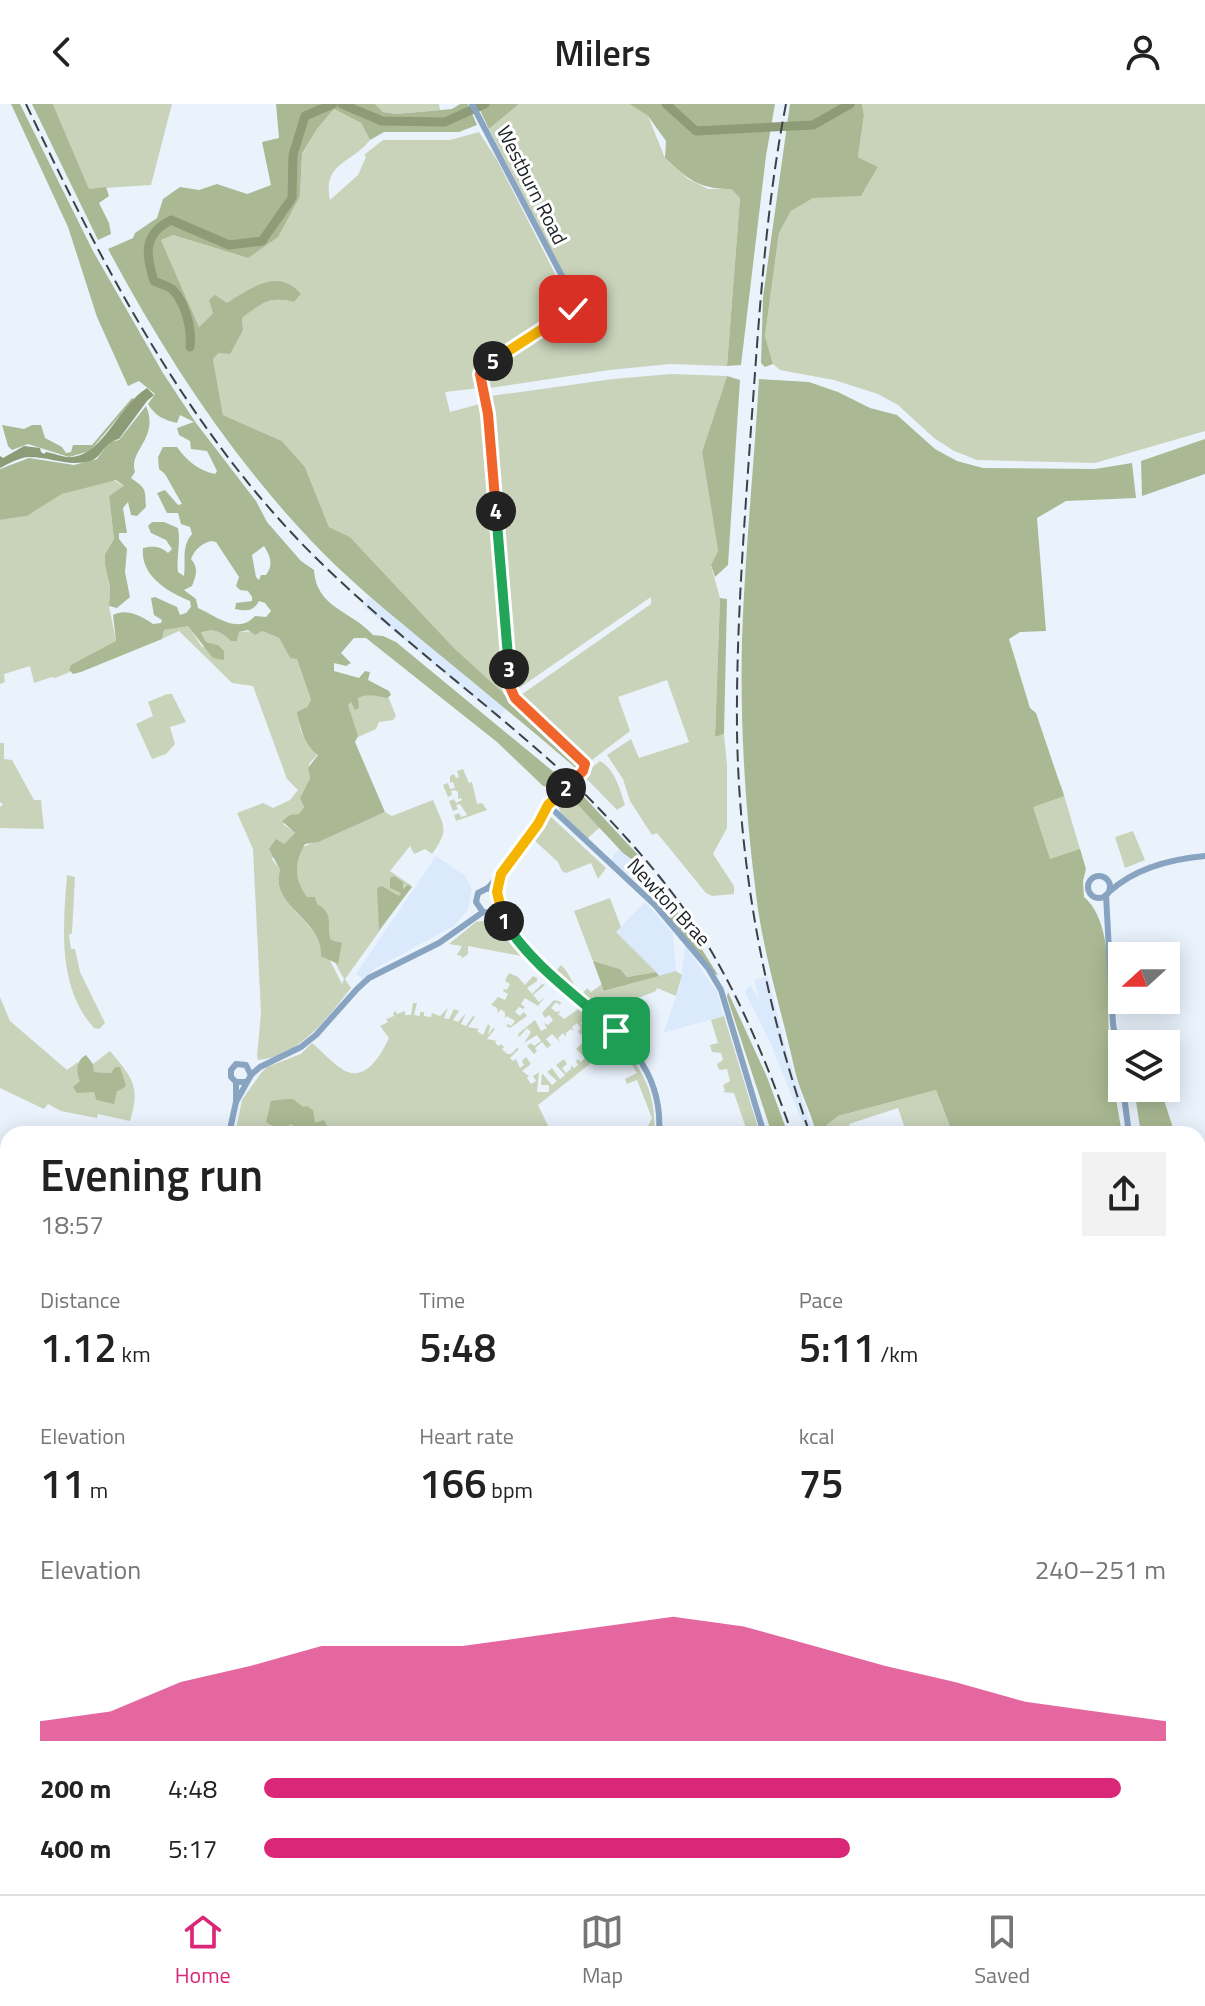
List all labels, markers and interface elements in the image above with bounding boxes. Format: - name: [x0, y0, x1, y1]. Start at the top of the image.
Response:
- text: Milers: [554, 25, 651, 80]
- icon: back: [40, 30, 84, 74]
- icon: person: [1121, 30, 1165, 74]
- street label: Westburn Road: [489, 120, 576, 250]
- pin: [539, 275, 607, 343]
- icon: check: [551, 287, 595, 331]
- pin: 5: [473, 341, 513, 381]
- text: 5: [487, 344, 499, 378]
- pin: 4: [476, 491, 516, 531]
- text: 4: [490, 494, 502, 528]
- pin: 3: [489, 649, 529, 689]
- text: 3: [503, 652, 515, 686]
- pin: 2: [546, 768, 586, 808]
- text: 2: [560, 771, 572, 805]
- street label: Newton Brae: [620, 851, 718, 953]
- pin: 1: [484, 901, 524, 941]
- text: 1: [498, 904, 510, 938]
- north arrow: [1108, 942, 1180, 1014]
- map controls: [1108, 942, 1180, 1102]
- pin: [582, 997, 650, 1065]
- icon: arrive: [594, 1009, 638, 1053]
- button: layers: [1108, 1030, 1180, 1102]
- text: Evening run: [40, 1141, 263, 1208]
- button: share: [1082, 1152, 1166, 1236]
- text: 18:57: [40, 1205, 104, 1244]
- text: Distance: [40, 1283, 120, 1317]
- text: Time: [419, 1283, 465, 1317]
- text: Pace: [799, 1283, 843, 1317]
- text: 1.12: [40, 1317, 117, 1378]
- text: 5:48: [419, 1317, 496, 1378]
- text: 5:11: [799, 1317, 875, 1378]
- text: km: [117, 1337, 151, 1371]
- text: /km: [875, 1337, 918, 1371]
- text: Elevation: [40, 1419, 126, 1453]
- text: Heart rate: [419, 1419, 514, 1453]
- text: kcal: [799, 1419, 835, 1453]
- text: 11: [40, 1453, 85, 1514]
- text: 166: [419, 1453, 487, 1514]
- text: 75: [799, 1453, 843, 1514]
- text: m: [85, 1473, 108, 1507]
- text: bpm: [487, 1473, 533, 1507]
- text: Elevation: [40, 1550, 141, 1589]
- text: 240–251 m: [1035, 1550, 1166, 1589]
- text: 200 m: [40, 1769, 111, 1808]
- text: 4:48: [168, 1769, 217, 1808]
- text: 400 m: [40, 1829, 111, 1868]
- text: 5:17: [168, 1829, 217, 1868]
- tab: Home: [175, 1910, 231, 1992]
- tab: Map: [580, 1910, 624, 1992]
- tab: Saved: [974, 1910, 1030, 1992]

